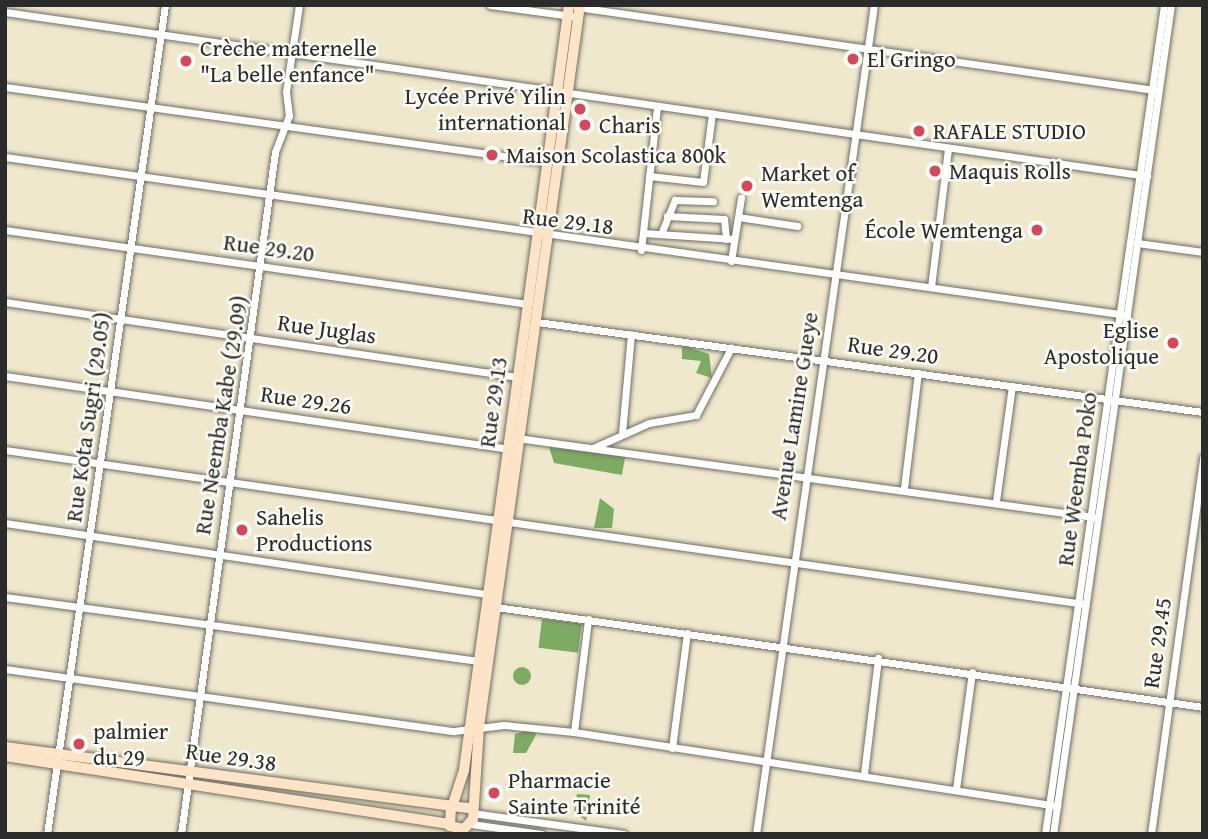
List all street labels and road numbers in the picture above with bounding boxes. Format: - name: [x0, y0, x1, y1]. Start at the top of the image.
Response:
- street label: Rue 29.18: [521, 202, 615, 240]
- street label: Rue 29.20: [222, 228, 316, 268]
- street label: Rue Neemba Kabe (29.09): [188, 293, 254, 537]
- street label: Rue Juglas: [276, 308, 378, 350]
- street label: Rue Kota Sugri (29.05): [60, 310, 116, 524]
- street label: Avenue Lamine Gueye: [764, 310, 824, 522]
- street label: Rue 29.20: [846, 330, 940, 370]
- street label: Rue 29.13: [473, 355, 513, 449]
- street label: Rue 29.26: [259, 380, 353, 420]
- street label: Rue Weemba Poko: [1051, 390, 1103, 568]
- street label: Rue 29.45: [1137, 596, 1177, 690]
- street label: Rue 29.38: [184, 737, 278, 777]

